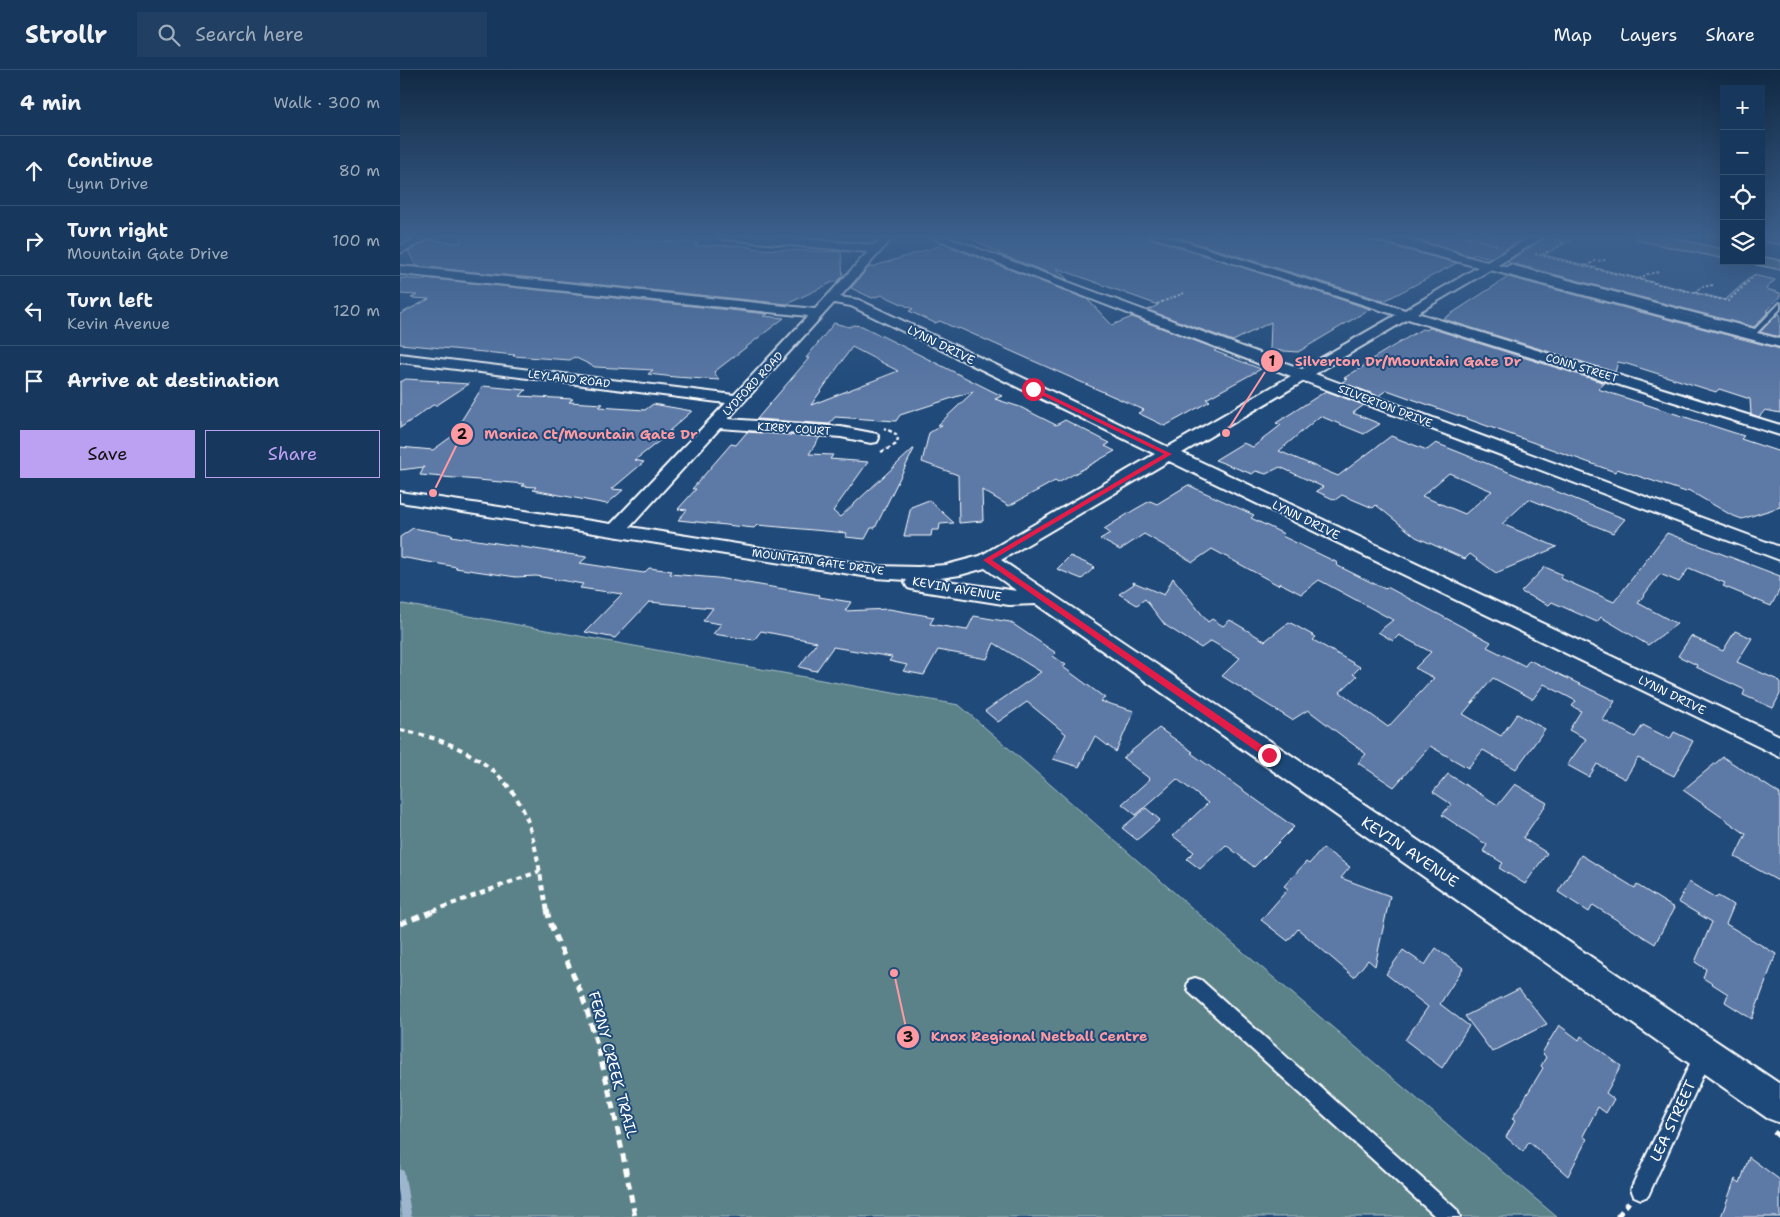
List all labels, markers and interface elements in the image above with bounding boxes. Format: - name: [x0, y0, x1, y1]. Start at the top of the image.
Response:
- search box: [137, 12, 487, 57]
- text: Strollr: [25, 19, 107, 51]
- icon: search: [155, 21, 183, 49]
- text: Search here: [195, 22, 304, 47]
- text: Map: [1554, 23, 1592, 47]
- text: Layers: [1620, 23, 1677, 47]
- text: Share: [1705, 23, 1755, 47]
- map controls: [1720, 85, 1765, 265]
- button: +: [1720, 85, 1765, 130]
- text: 4 min: [20, 89, 81, 117]
- text: Walk · 300 m: [273, 92, 380, 113]
- button: −: [1720, 130, 1765, 175]
- text: Continue: [67, 148, 153, 173]
- icon: ahead: [20, 157, 48, 185]
- text: 80 m: [339, 160, 380, 181]
- text: Lynn Drive: [67, 173, 149, 194]
- button: locate: [1720, 175, 1765, 220]
- text: Turn right: [67, 218, 168, 243]
- button: layers: [1720, 220, 1765, 265]
- icon: right: [20, 227, 48, 255]
- text: 100 m: [332, 230, 380, 251]
- text: Mountain Gate Drive: [67, 243, 229, 264]
- text: Turn left: [67, 288, 153, 313]
- icon: left: [20, 297, 48, 325]
- text: 120 m: [333, 300, 380, 321]
- text: Kevin Avenue: [67, 313, 170, 334]
- street label: LYNN DRIVE: [904, 322, 978, 368]
- callout: Silverton Dr/Mountain Gate Dr: [1260, 346, 1531, 375]
- street label: LYDFORD ROAD: [719, 349, 787, 419]
- street label: CONN STREET: [1544, 350, 1620, 386]
- text: 1: [1269, 351, 1276, 371]
- text: Silverton Dr/Mountain Gate Dr: [1295, 352, 1522, 370]
- icon: arrive: [20, 367, 48, 395]
- street label: LEYLAND ROAD: [527, 367, 611, 391]
- text: Arrive at destination: [67, 368, 279, 393]
- route start: [1022, 378, 1045, 401]
- street label: SILVERTON DRIVE: [1336, 381, 1434, 431]
- street label: KIRBY COURT: [757, 419, 832, 439]
- callout: Monica Ct/Mountain Gate Dr: [449, 420, 708, 449]
- text: 2: [457, 424, 468, 444]
- text: Monica Ct/Mountain Gate Dr: [484, 425, 698, 443]
- button: Save: [20, 430, 195, 478]
- button: Share: [205, 430, 380, 478]
- street label: LYNN DRIVE: [1269, 497, 1343, 543]
- street label: MOUNTAIN GATE DRIVE: [751, 545, 885, 579]
- street label: KEVIN AVENUE: [911, 573, 1003, 605]
- street label: LYNN DRIVE: [1635, 672, 1709, 718]
- route end: [1258, 744, 1281, 767]
- street label: KEVIN AVENUE: [1357, 812, 1463, 892]
- street label: FERNY CREEK TRAIL: [584, 989, 642, 1141]
- callout: Knox Regional Netball Centre: [896, 1022, 1158, 1051]
- text: 3: [903, 1027, 913, 1047]
- text: Knox Regional Netball Centre: [931, 1027, 1147, 1045]
- street label: LEA STREET: [1645, 1077, 1701, 1165]

